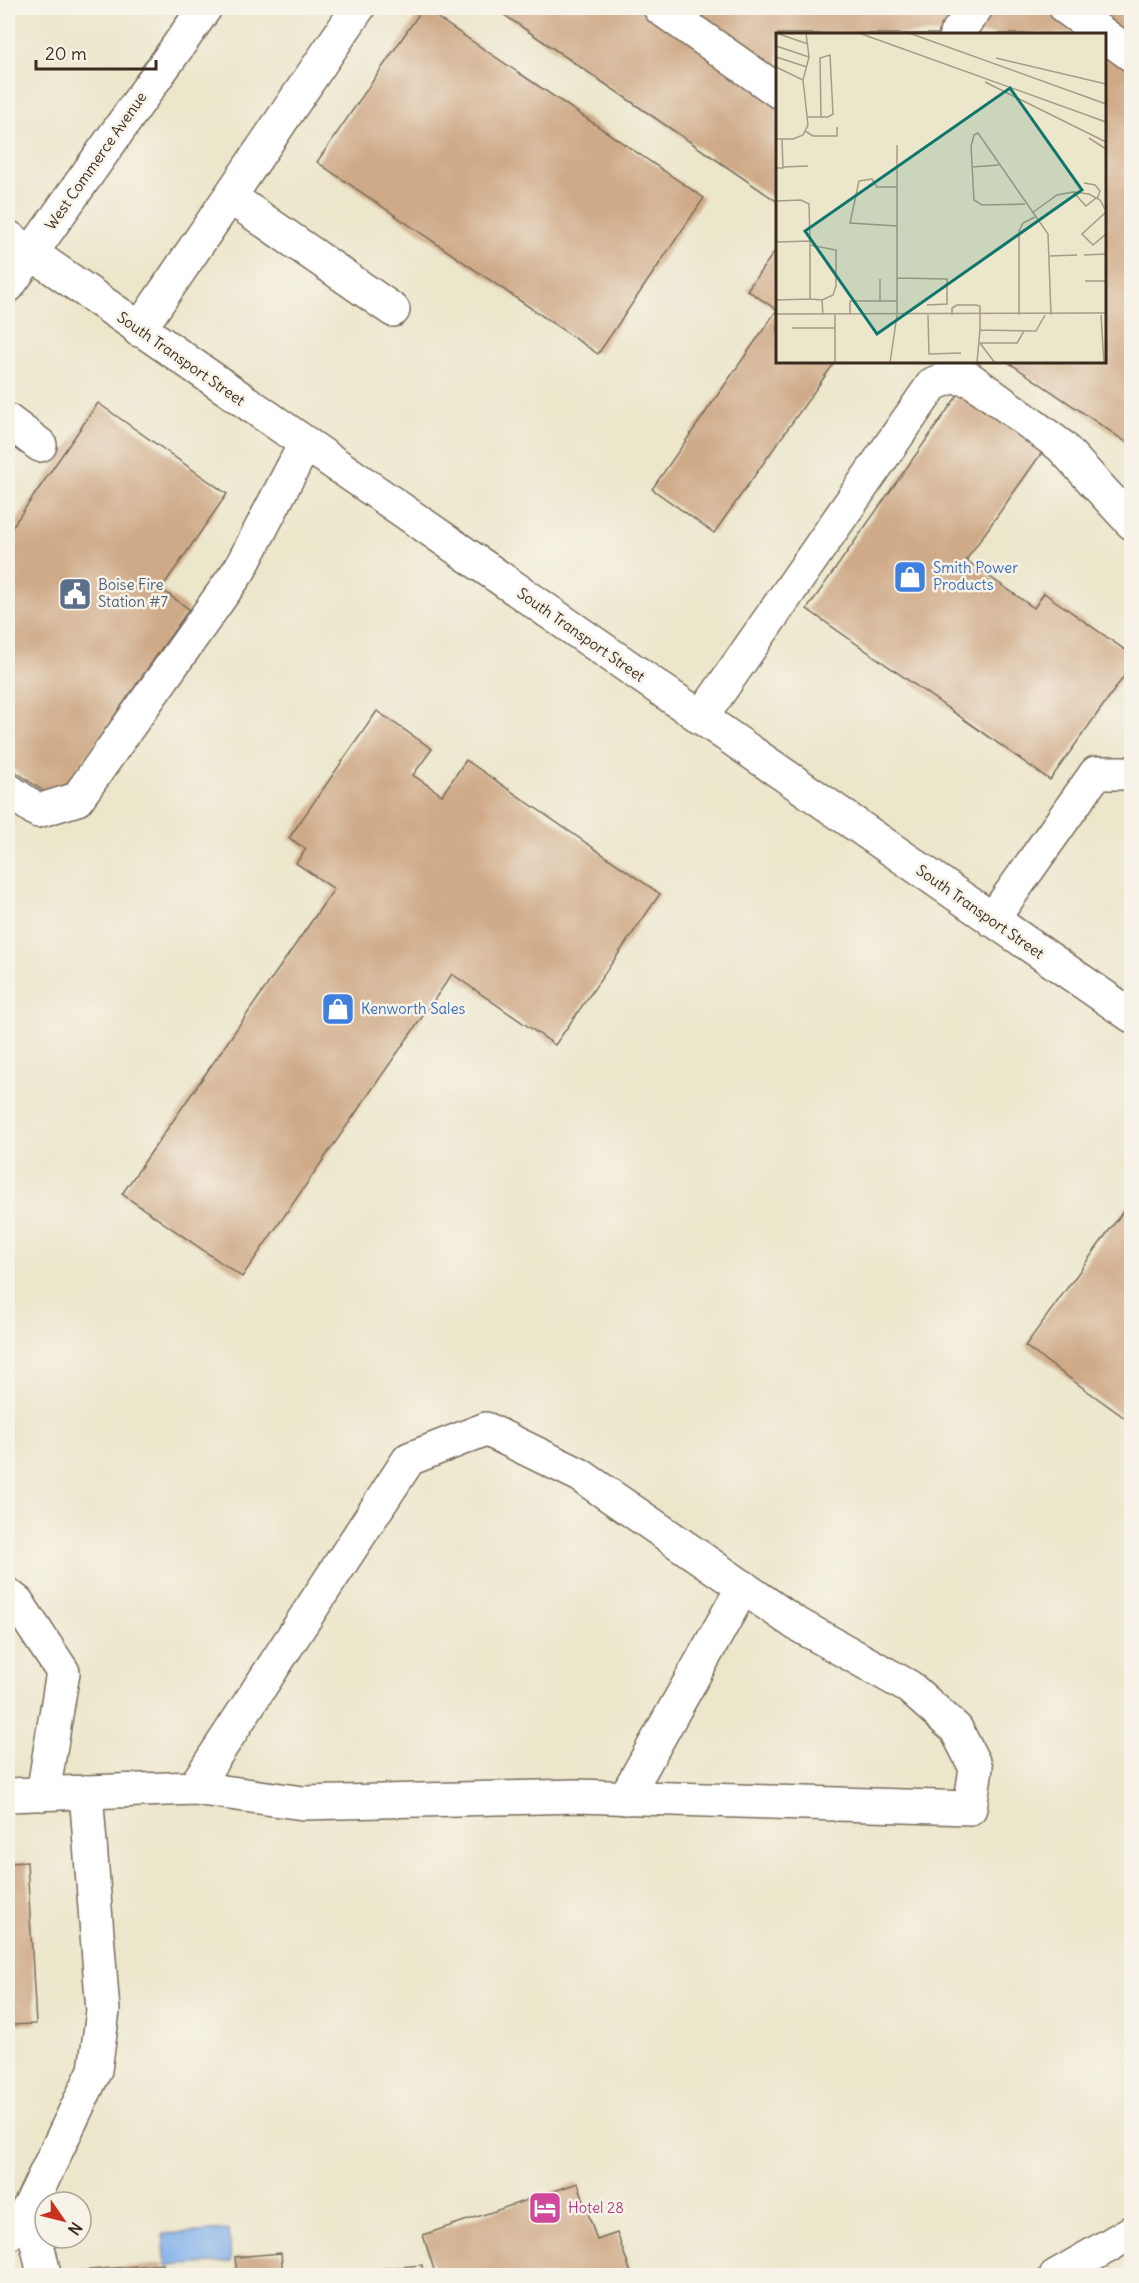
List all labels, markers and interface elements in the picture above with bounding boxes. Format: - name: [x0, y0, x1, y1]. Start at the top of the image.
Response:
- scale bar: [36, 33, 156, 71]
- inset map: [776, 33, 1106, 363]
- text: 20 m: [45, 42, 87, 65]
- street label: West Commerce Avenue: [41, 88, 151, 234]
- street label: South Transport Street: [114, 307, 249, 410]
- place label: Smith Power Products: [933, 558, 1018, 594]
- shop icon: Smith Power Products: [892, 559, 928, 595]
- place label: Boise Fire Station #7: [98, 575, 168, 611]
- public building icon: Boise Fire Station #7: [57, 576, 93, 612]
- street label: South Transport Street: [514, 583, 649, 686]
- street label: South Transport Street: [913, 860, 1048, 963]
- shop icon: Kenworth Sales: [320, 991, 356, 1027]
- place label: Kenworth Sales: [361, 999, 466, 1018]
- north arrow: [33, 2190, 93, 2250]
- hotel icon: Hotel 28: [527, 2190, 563, 2226]
- place label: Hotel 28: [568, 2198, 624, 2217]
- text: N: [64, 2218, 87, 2239]

